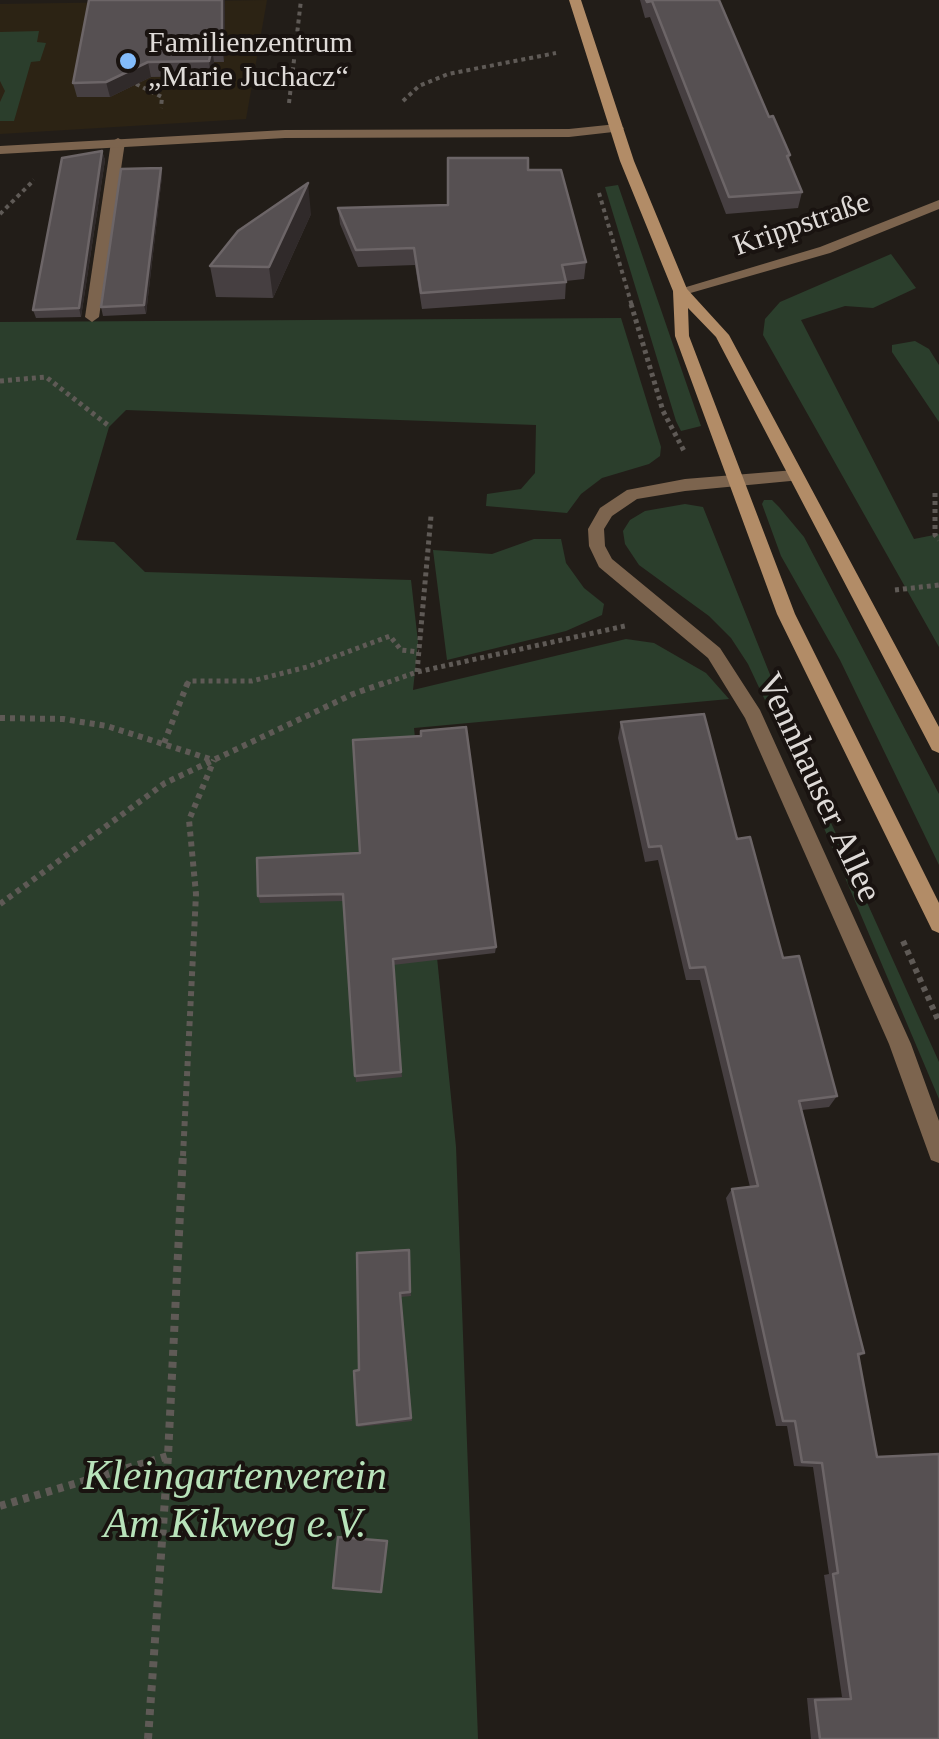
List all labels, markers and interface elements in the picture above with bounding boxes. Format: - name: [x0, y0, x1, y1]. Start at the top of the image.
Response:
- place label: Familienzentrum „Marie Juchacz“: [148, 26, 353, 96]
- marker: Familienzentrum „Marie Juchacz“: [117, 50, 139, 72]
- street label: Krippstraße: [729, 185, 875, 265]
- street label: Vennhauser Allee: [747, 667, 889, 909]
- park label: Kleingartenverein Am Kikweg e.V.: [83, 1453, 387, 1552]

